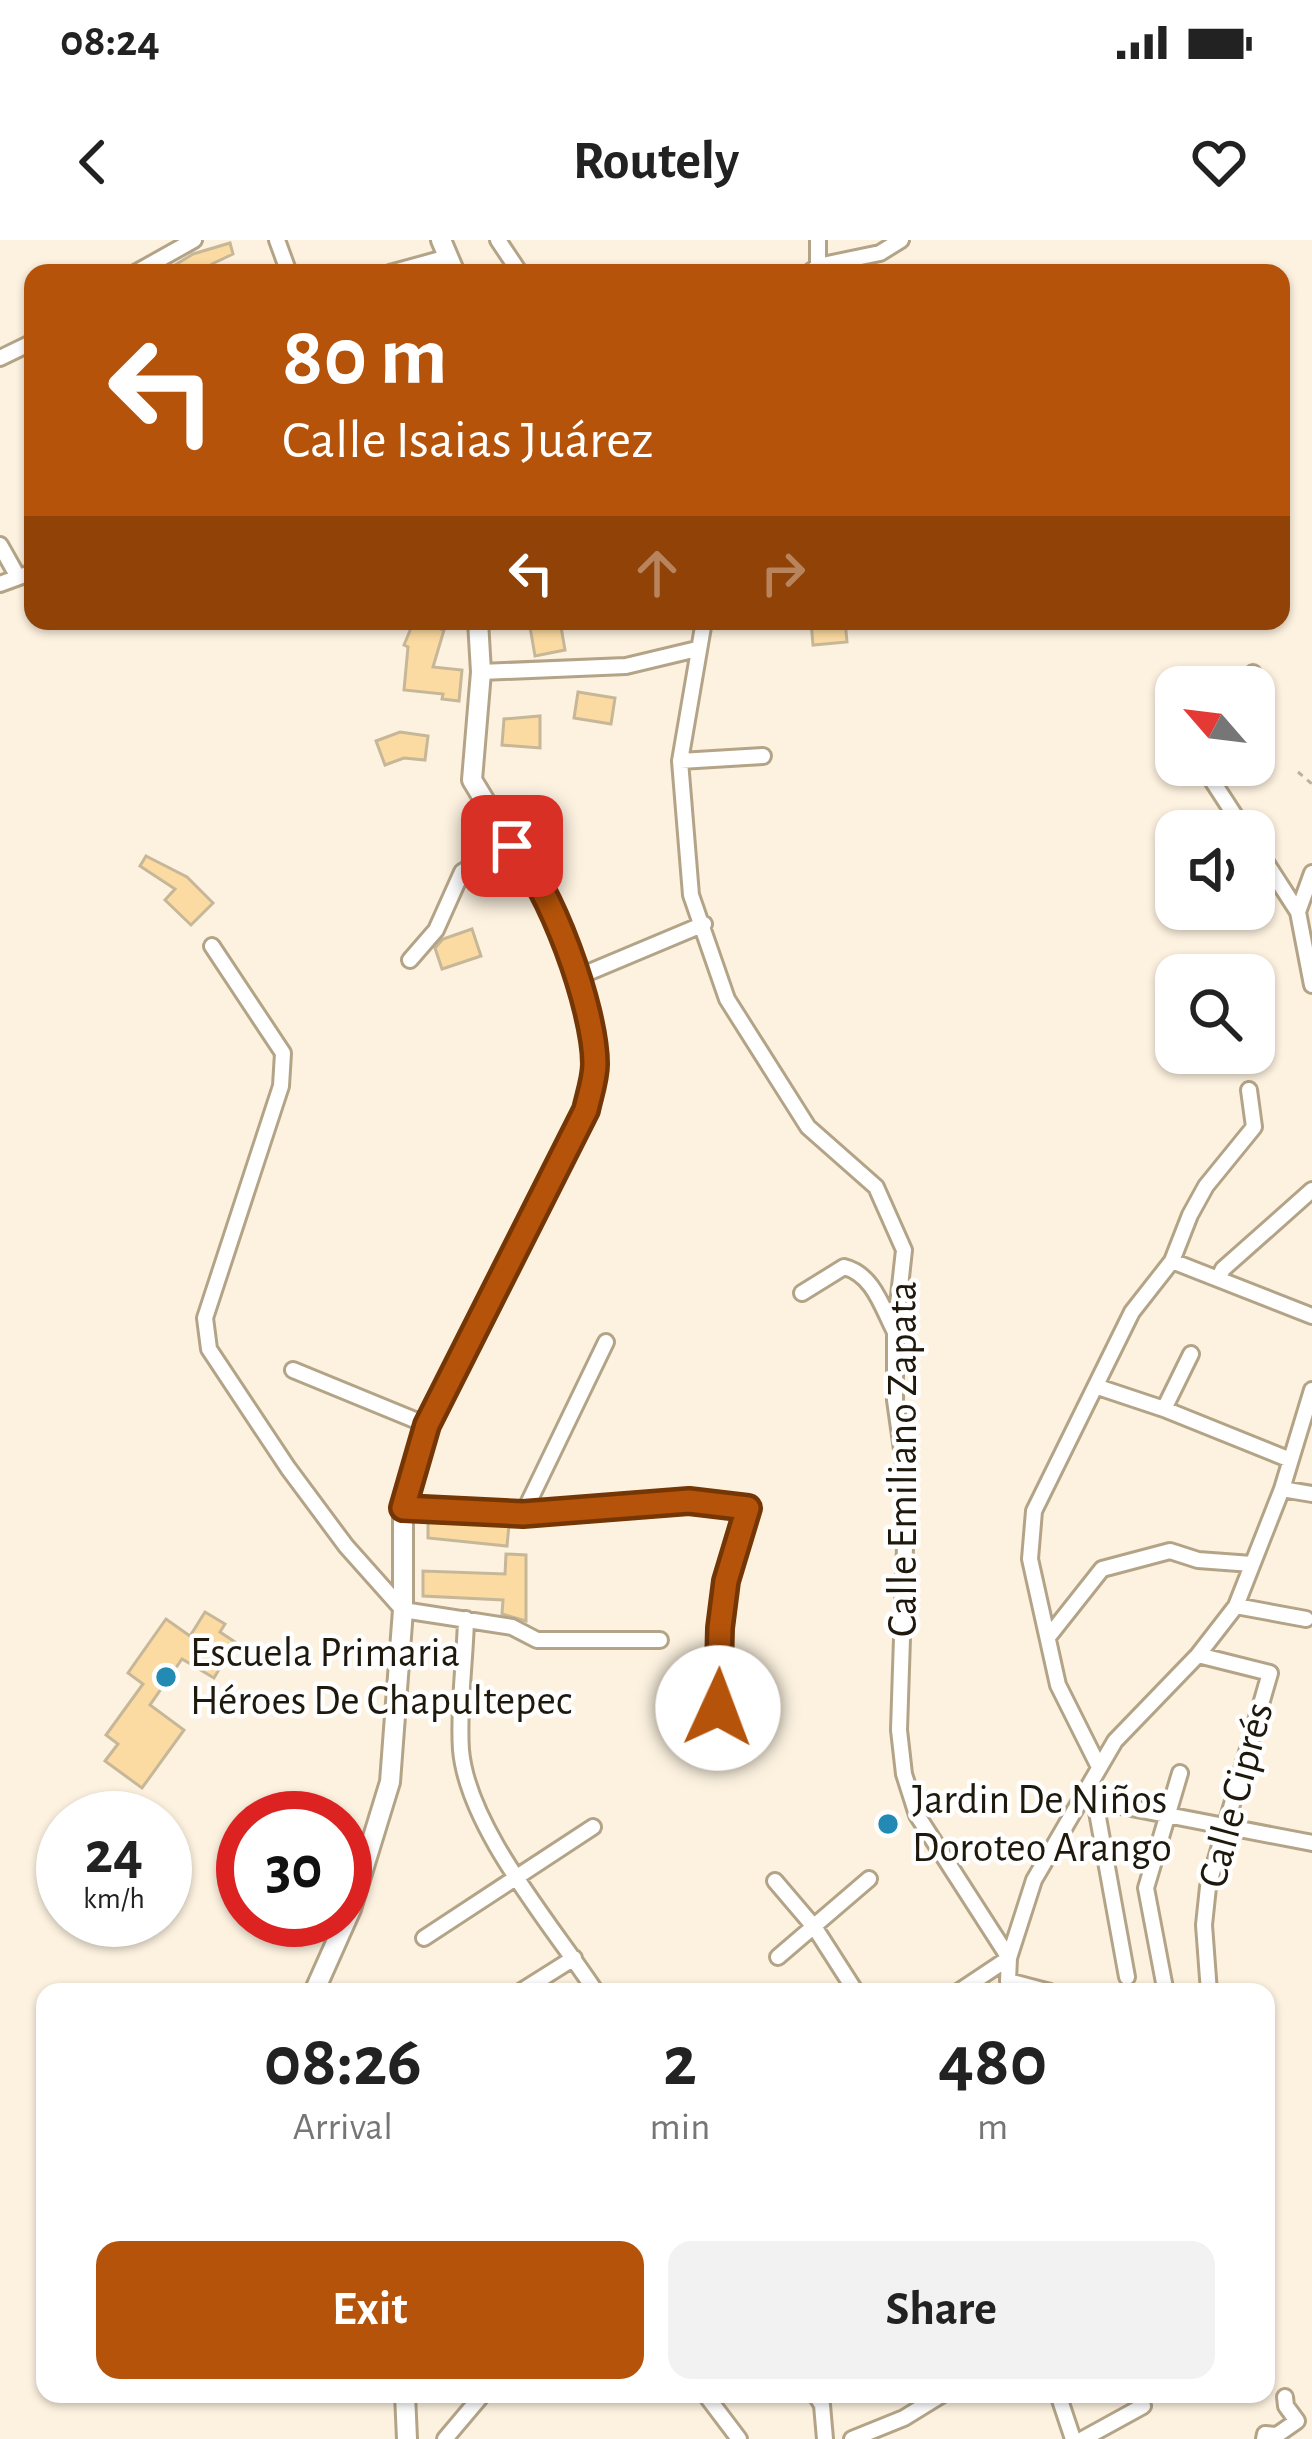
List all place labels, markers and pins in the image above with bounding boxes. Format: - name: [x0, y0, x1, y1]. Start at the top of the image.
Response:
- pin: [461, 795, 563, 897]
- place label: Escuela Primaria Héroes De Chapultepec: [190, 1632, 572, 1722]
- marker: Escuela Primaria Héroes De Chapultepec: [153, 1664, 179, 1690]
- place label: Jardin De Niños Doroteo Arango: [912, 1779, 1172, 1869]
- marker: Jardin De Niños Doroteo Arango: [875, 1811, 901, 1837]

